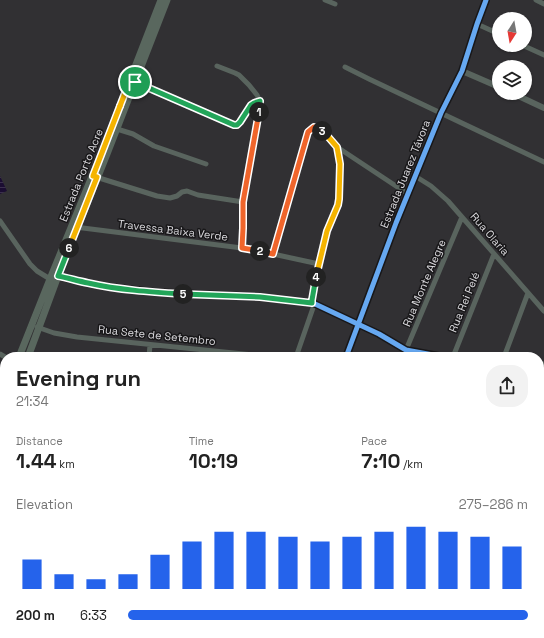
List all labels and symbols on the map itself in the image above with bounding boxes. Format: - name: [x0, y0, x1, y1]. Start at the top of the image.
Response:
- north arrow: [492, 12, 532, 52]
- pin: [118, 65, 152, 99]
- pin: 1: [249, 102, 269, 122]
- street label: Estrada Juarez Távora: [377, 117, 433, 230]
- pin: 3: [312, 121, 332, 141]
- street label: Estrada Porto Acre: [56, 126, 106, 224]
- street label: Rua Olaria: [468, 210, 513, 259]
- street label: Travessa Baixa Verde: [117, 216, 229, 244]
- street label: Rua Monte Alegre: [399, 237, 449, 329]
- pin: 6: [59, 238, 79, 258]
- pin: 2: [250, 241, 270, 261]
- pin: 4: [306, 267, 326, 287]
- street label: Rua Rei Pelé: [446, 270, 482, 334]
- pin: 5: [173, 284, 193, 304]
- street label: Rua Sete de Setembro: [97, 322, 217, 348]

